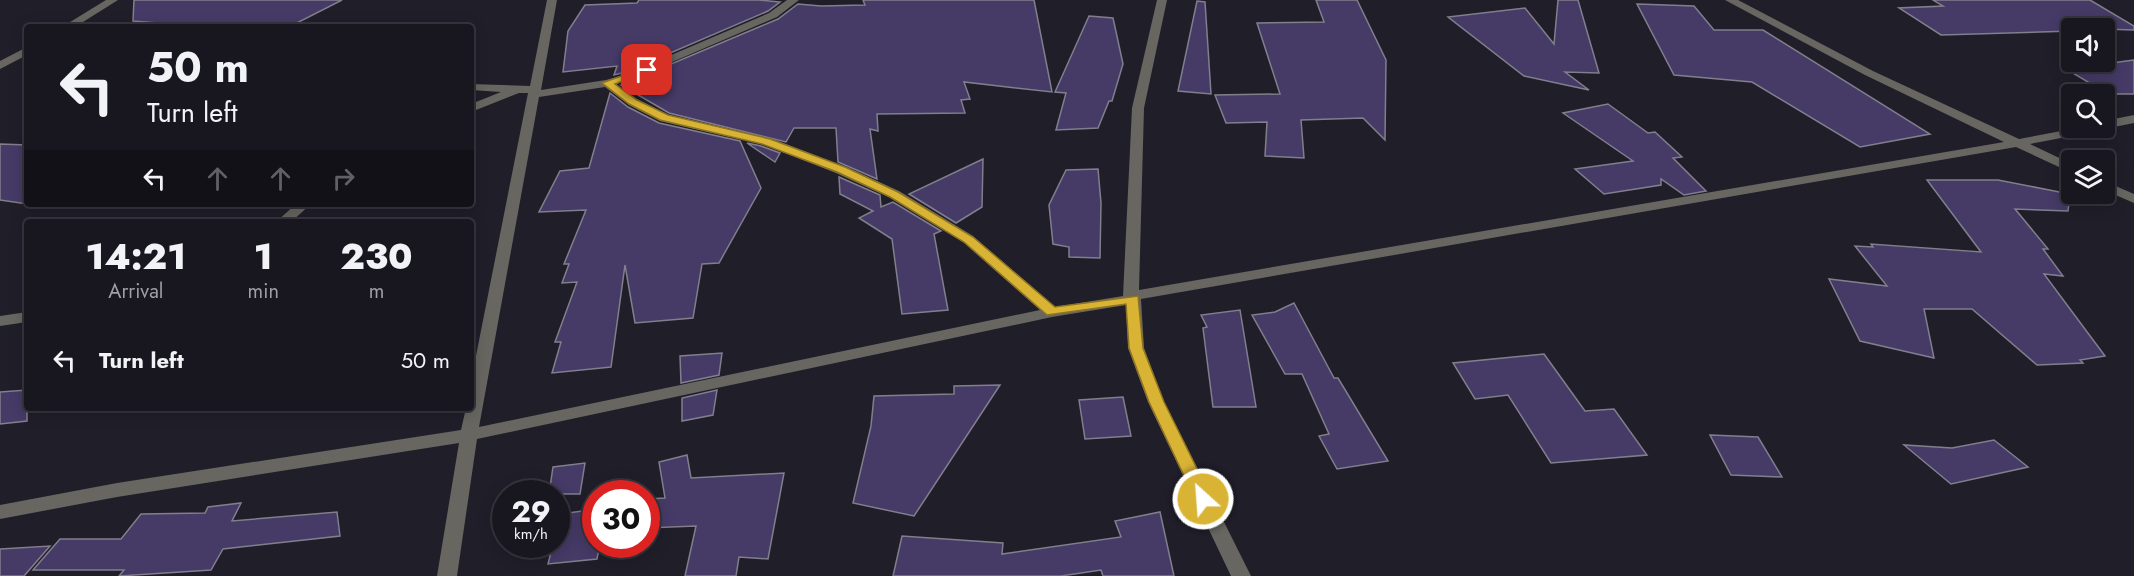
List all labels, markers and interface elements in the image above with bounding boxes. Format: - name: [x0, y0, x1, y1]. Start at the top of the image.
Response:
- map controls: [2061, 18, 2115, 204]
- button: sound: [2061, 18, 2115, 72]
- text: 50 m: [147, 37, 249, 98]
- pin: [621, 44, 672, 95]
- icon: left: [48, 48, 126, 126]
- icon: arrive: [630, 53, 663, 86]
- button: search: [2061, 84, 2115, 138]
- text: Turn left: [147, 93, 237, 132]
- button: layers: [2061, 150, 2115, 204]
- icon: left: [138, 162, 171, 195]
- icon: ahead: [201, 162, 234, 195]
- icon: ahead: [264, 162, 297, 195]
- icon: right: [327, 162, 360, 195]
- text: 14:21: [85, 230, 186, 282]
- text: 1: [254, 230, 273, 282]
- text: 230: [340, 230, 413, 282]
- text: Arrival: [108, 277, 163, 306]
- text: min: [248, 277, 279, 306]
- text: m: [369, 277, 384, 306]
- icon: left: [48, 344, 81, 377]
- text: Turn left: [99, 344, 184, 376]
- text: 50 m: [401, 344, 450, 376]
- position arrow: [1171, 467, 1235, 531]
- speed limit sign: 30: [582, 480, 660, 558]
- text: 29: [511, 490, 551, 533]
- text: km/h: [514, 523, 548, 545]

